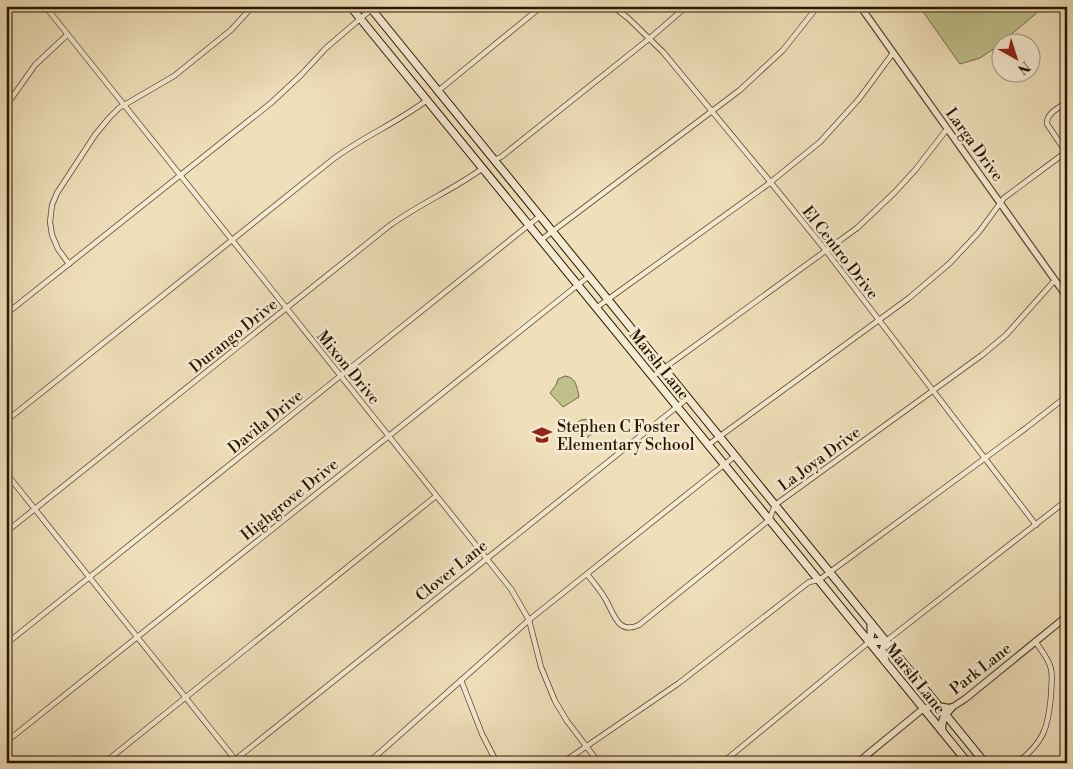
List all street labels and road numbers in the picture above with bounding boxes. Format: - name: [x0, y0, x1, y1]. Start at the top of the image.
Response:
- street label: Larga Drive: [941, 104, 1008, 185]
- street label: El Centro Drive: [798, 202, 883, 303]
- street label: Durango Drive: [186, 294, 282, 377]
- street label: Marsh Lane: [625, 325, 694, 404]
- street label: Mixon Drive: [312, 326, 384, 409]
- street label: Davila Drive: [224, 386, 307, 458]
- street label: La Joya Drive: [774, 422, 865, 496]
- street label: Highgrove Drive: [237, 454, 342, 545]
- street label: Clover Lane: [412, 536, 492, 606]
- street label: Park Lane: [946, 638, 1015, 699]
- street label: Marsh Lane: [881, 639, 950, 718]

